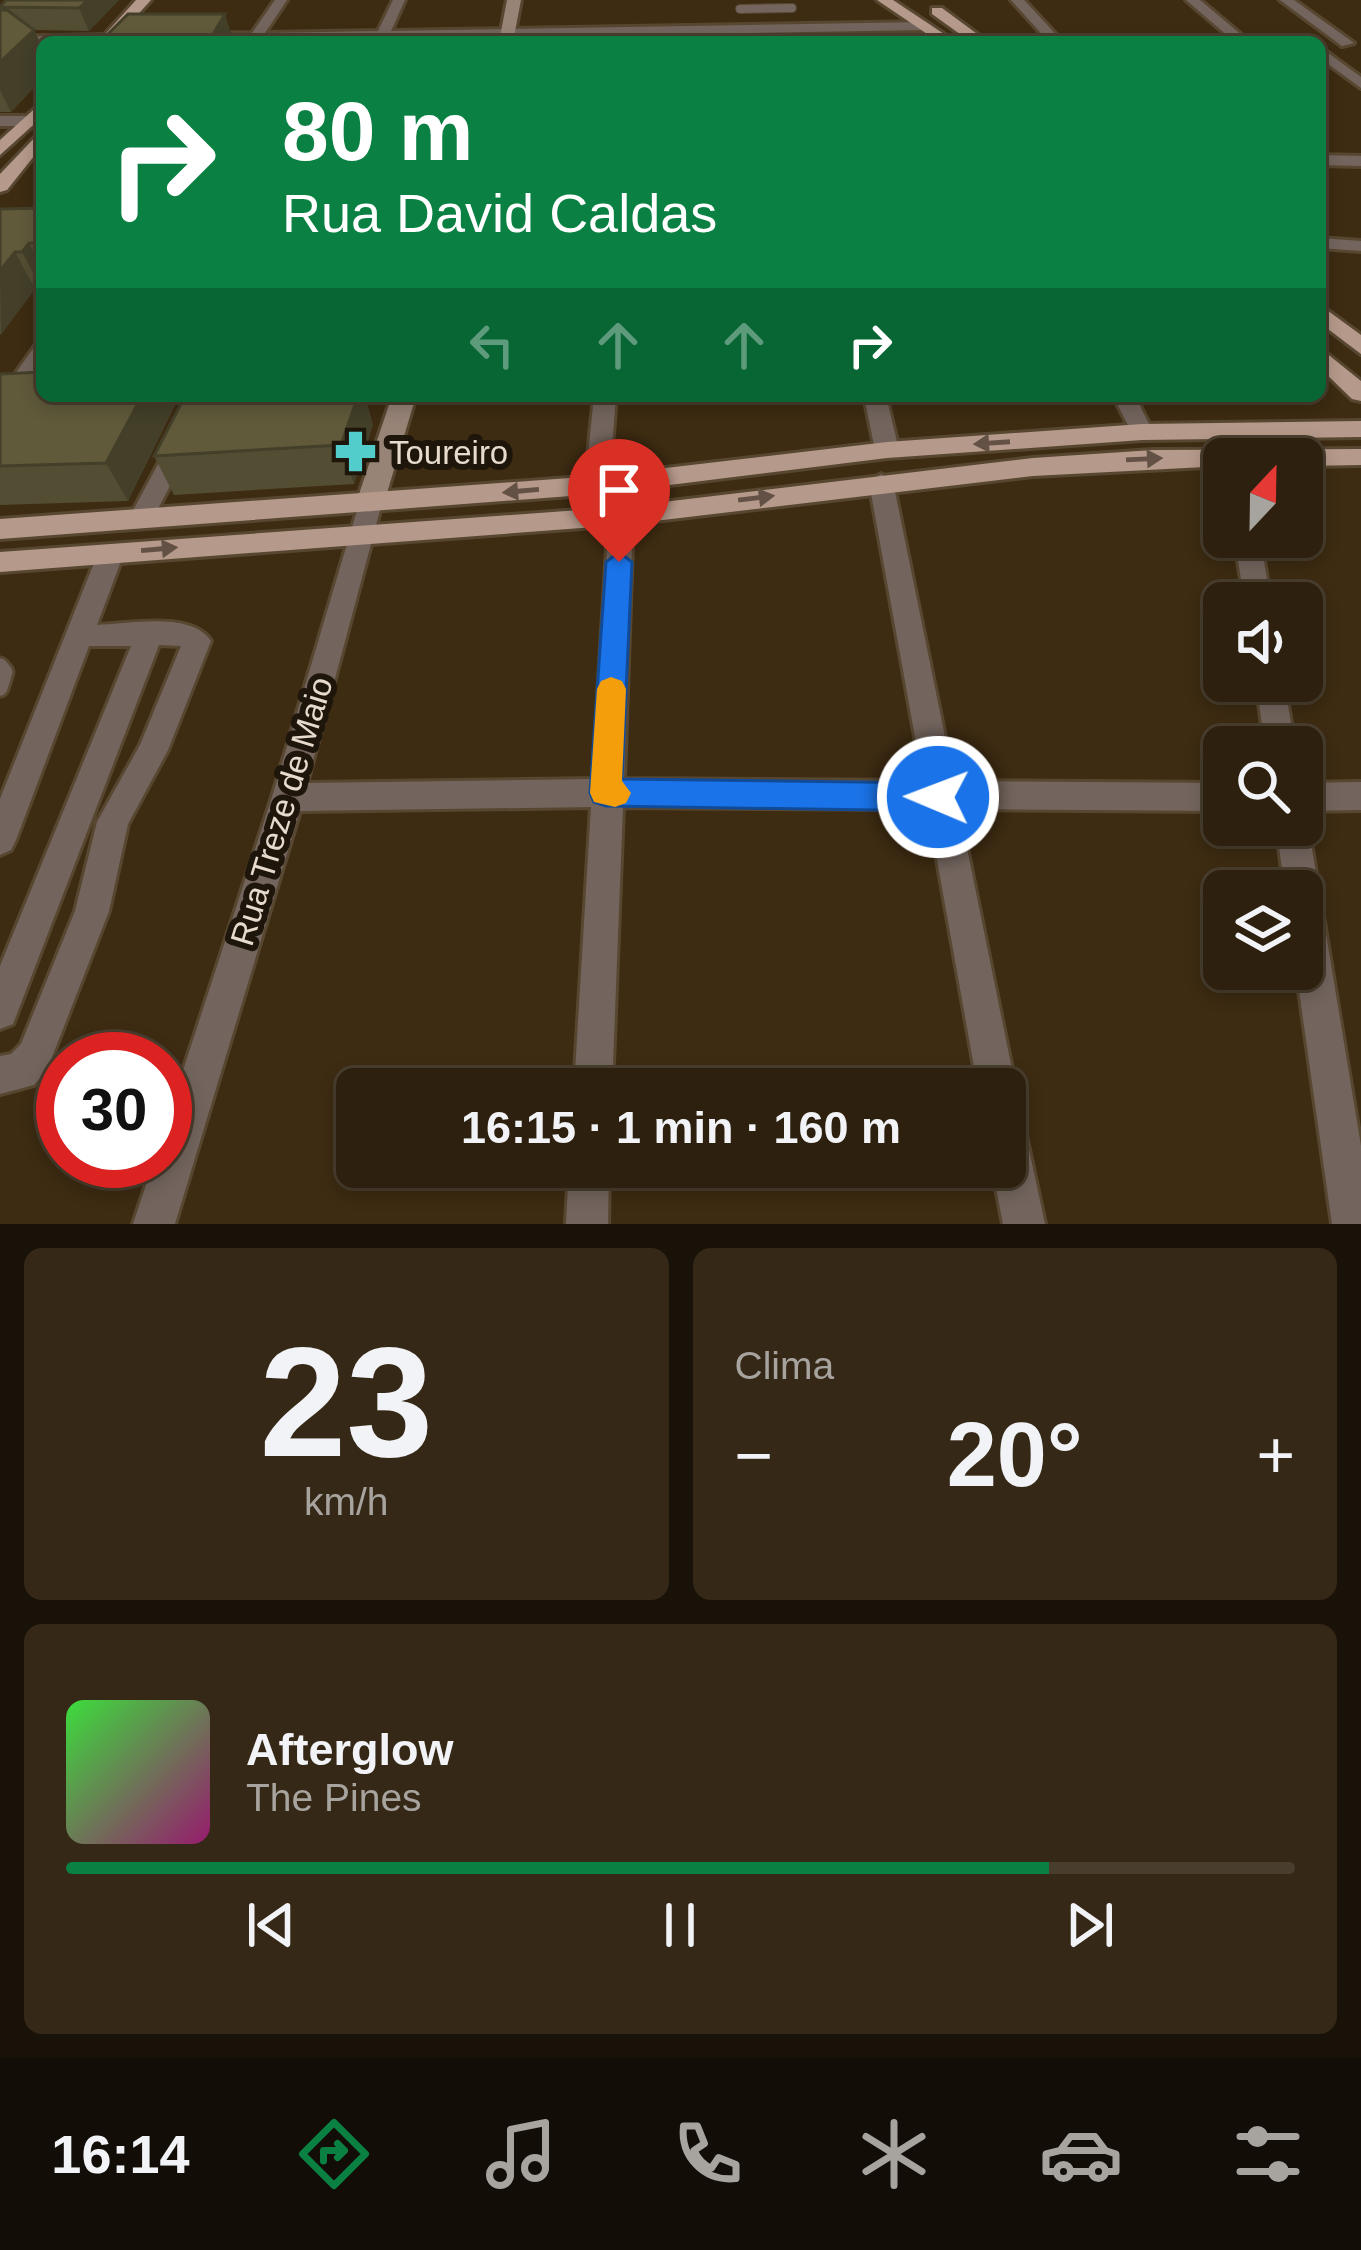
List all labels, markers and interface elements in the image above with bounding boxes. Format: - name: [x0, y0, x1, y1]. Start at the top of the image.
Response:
- icon: right: [84, 84, 240, 240]
- text: 80 m: [282, 84, 473, 178]
- text: Rua David Caldas: [282, 183, 717, 243]
- icon: left: [459, 312, 525, 378]
- icon: ahead: [585, 312, 651, 378]
- icon: ahead: [711, 312, 777, 378]
- icon: right: [837, 312, 903, 378]
- pharmacy icon: Toureiro: [332, 429, 378, 475]
- one-way arrow: [973, 433, 1010, 452]
- place label: Toureiro: [389, 434, 508, 471]
- north arrow: [1203, 438, 1323, 558]
- map controls: [1203, 438, 1323, 990]
- pin: [568, 439, 670, 562]
- one-way arrow: [1126, 449, 1164, 468]
- icon: arrive: [586, 457, 652, 523]
- one-way arrow: [502, 482, 539, 501]
- one-way arrow: [738, 489, 775, 508]
- one-way arrow: [140, 540, 178, 559]
- button: sound: [1203, 582, 1323, 702]
- street label: Rua Treze de Maio: [223, 672, 340, 950]
- button: search: [1203, 726, 1323, 846]
- position arrow: [875, 734, 1001, 860]
- button: layers: [1203, 870, 1323, 990]
- speed limit sign: 30: [36, 1032, 192, 1188]
- text: 16:15 · 1 min · 160 m: [461, 1102, 901, 1153]
- text: 23: [259, 1315, 433, 1489]
- text: Clima: [735, 1344, 834, 1387]
- text: 20°: [947, 1405, 1083, 1505]
- text: −: [735, 1418, 773, 1492]
- text: +: [1256, 1418, 1295, 1492]
- text: km/h: [304, 1480, 389, 1523]
- text: Afterglow: [246, 1724, 454, 1775]
- text: The Pines: [246, 1776, 422, 1819]
- icon: previous: [238, 1892, 304, 1958]
- icon: pause: [647, 1892, 713, 1958]
- icon: next: [1057, 1892, 1123, 1958]
- icon: directions: [292, 2112, 376, 2196]
- icon: music: [479, 2112, 563, 2196]
- icon: phone: [666, 2112, 750, 2196]
- icon: climate: [852, 2112, 936, 2196]
- icon: car: [1039, 2112, 1123, 2196]
- icon: filters: [1226, 2112, 1310, 2196]
- text: 16:14: [51, 2124, 189, 2184]

